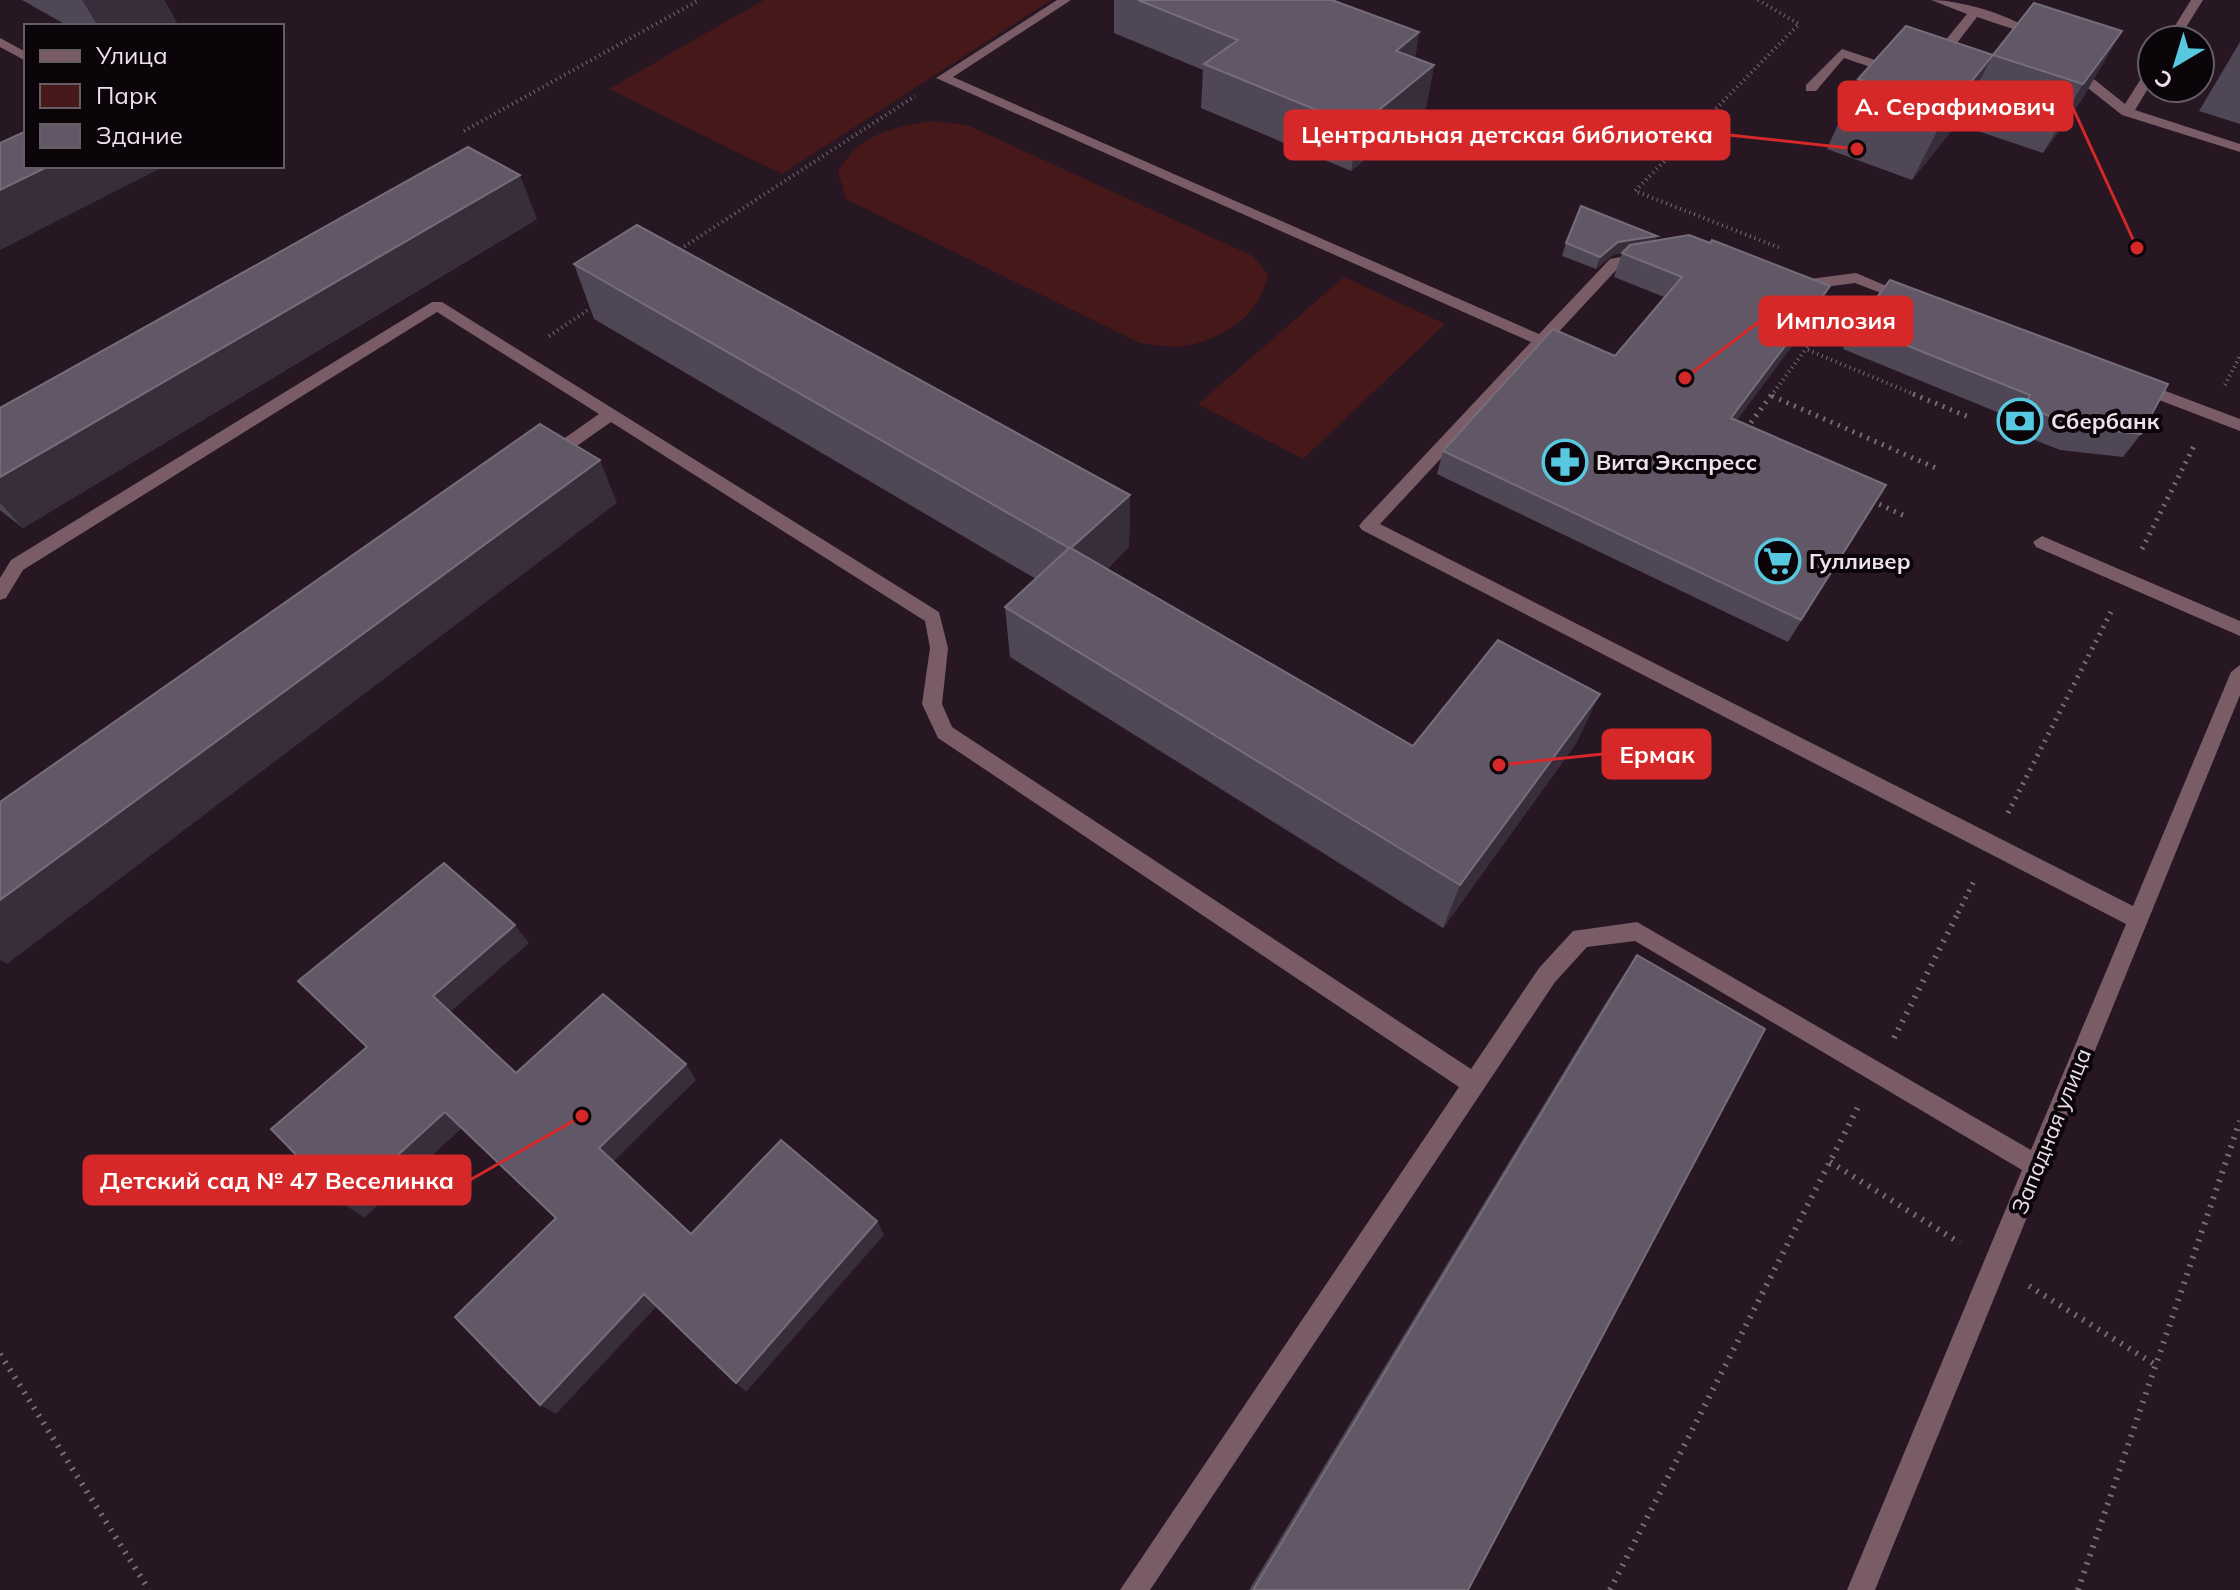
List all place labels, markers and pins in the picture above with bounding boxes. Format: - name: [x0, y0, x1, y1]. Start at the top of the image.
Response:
- callout: А. Серафимович: [1839, 82, 2072, 130]
- callout: Центральная детская библиотека: [1285, 111, 1729, 159]
- callout: Имплозия: [1760, 297, 1912, 345]
- bank icon: Сбербанк: [1996, 397, 2044, 445]
- place label: Сбербанк: [2051, 407, 2160, 435]
- pharmacy icon: Вита Экспресс: [1541, 438, 1589, 486]
- place label: Вита Экспресс: [1596, 448, 1757, 476]
- supermarket icon: Гулливер: [1754, 537, 1802, 585]
- place label: Гулливер: [1809, 547, 1911, 575]
- callout: Ермак: [1603, 730, 1710, 778]
- callout: Детский сад № 47 Веселинка: [84, 1156, 470, 1204]

